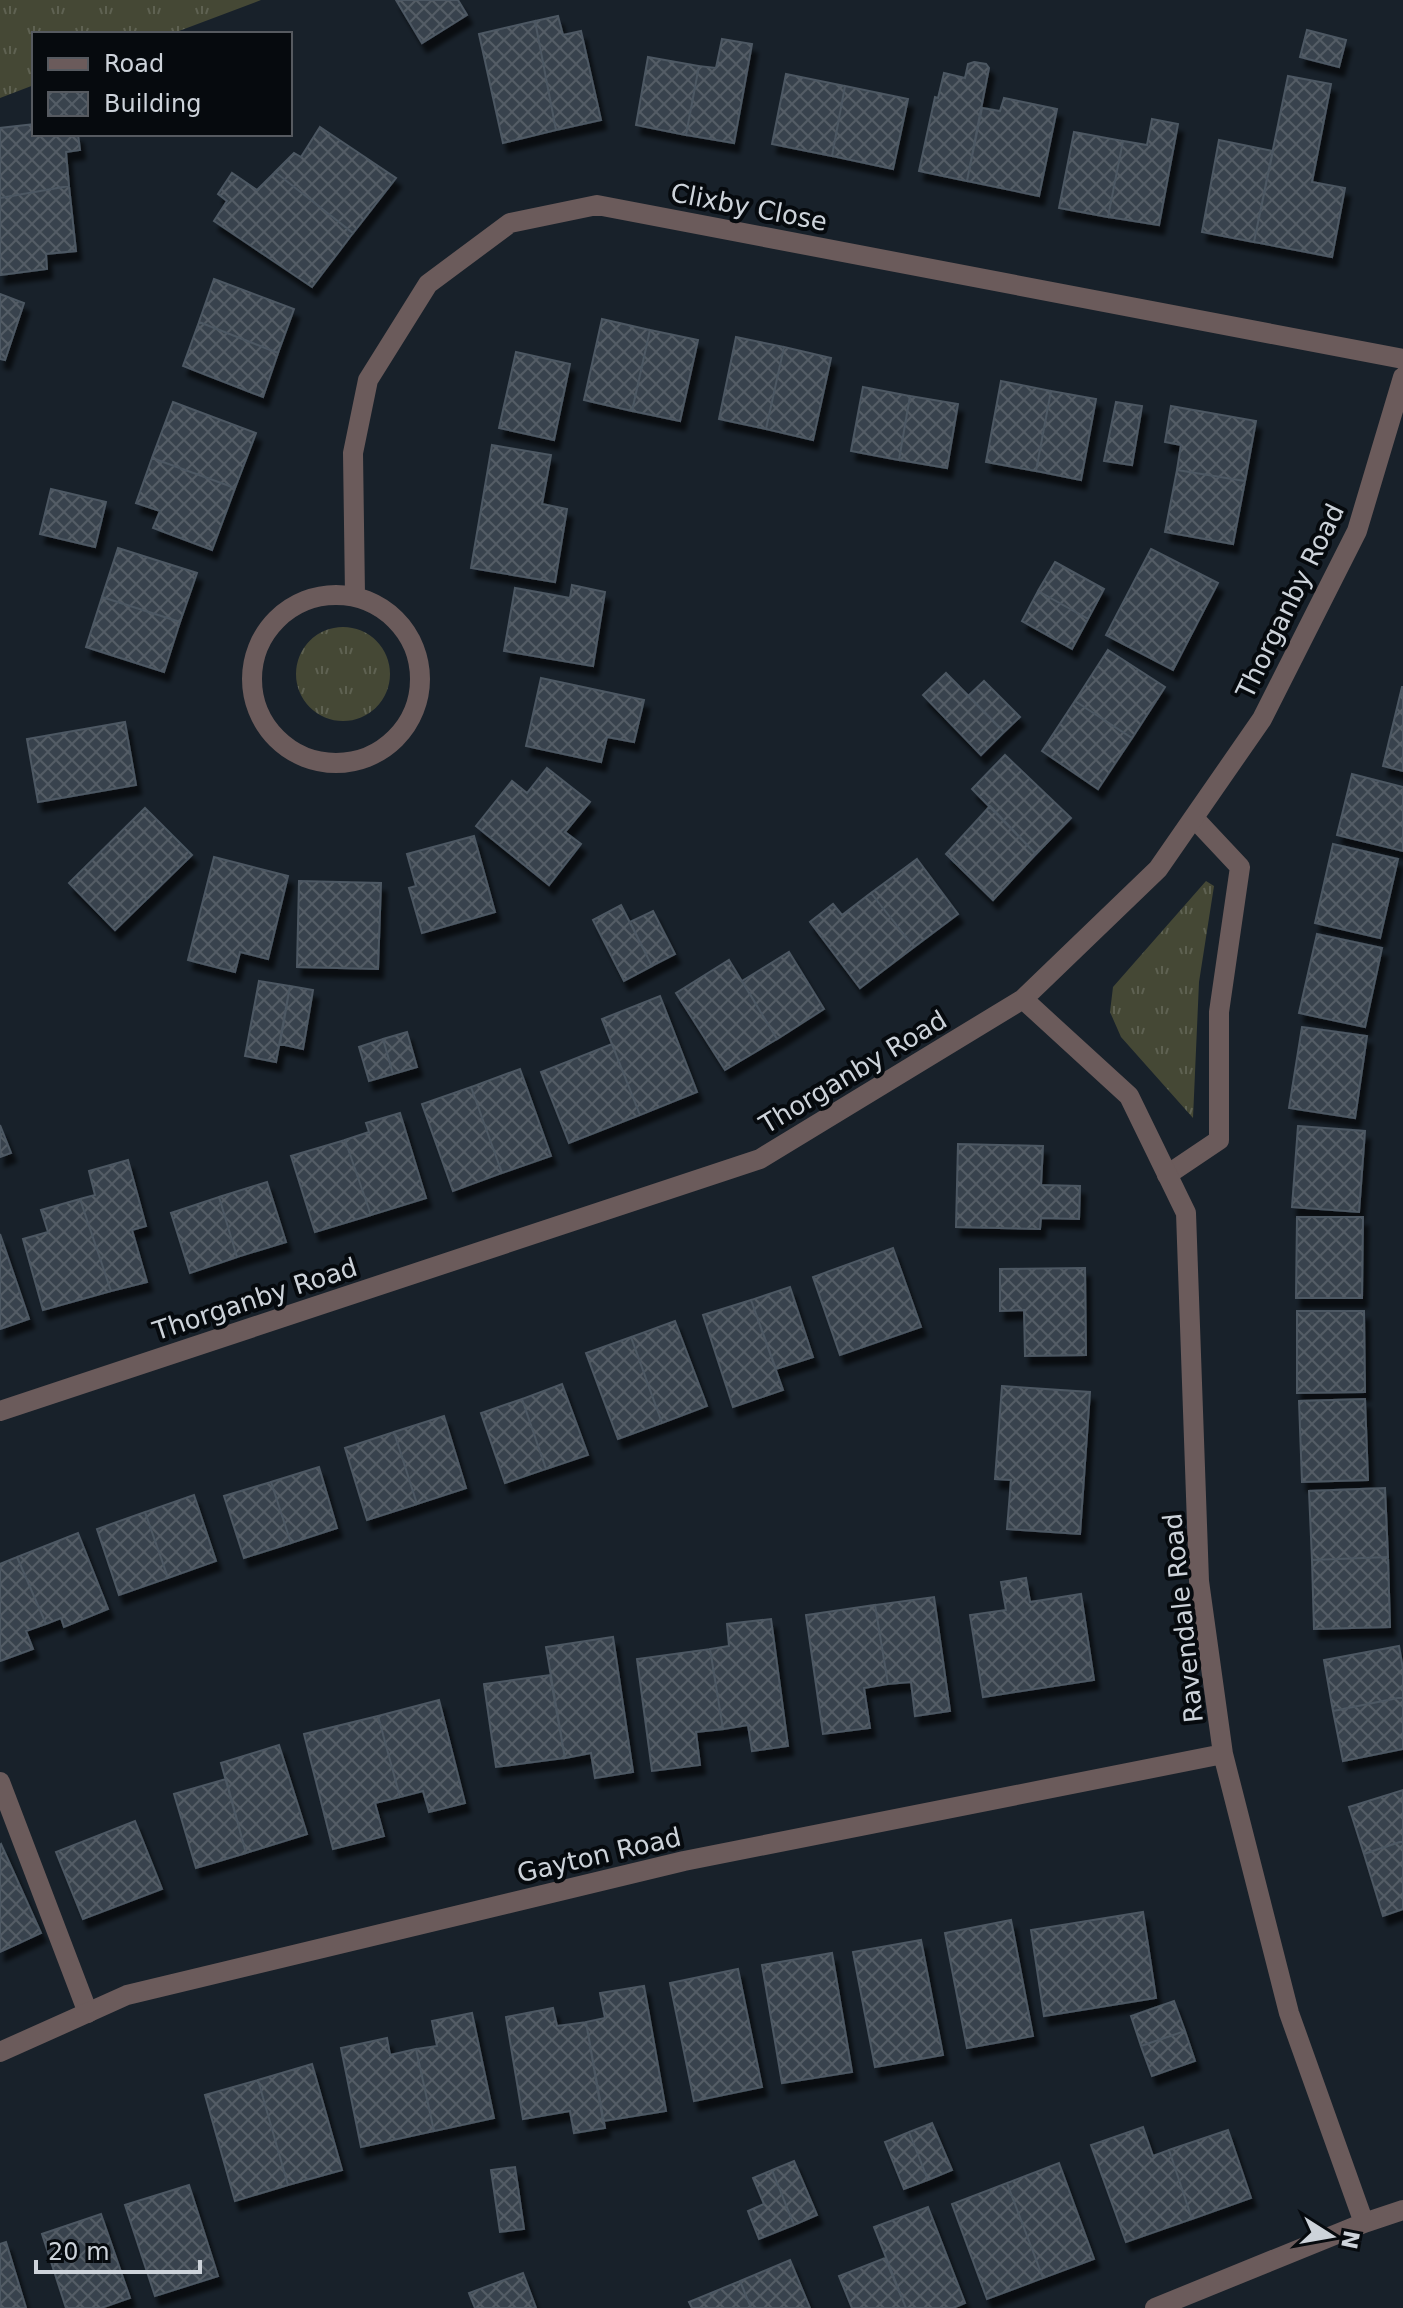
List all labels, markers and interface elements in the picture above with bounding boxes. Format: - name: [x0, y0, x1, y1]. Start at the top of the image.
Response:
- legend: [32, 32, 292, 136]
- text: Road: [104, 50, 164, 78]
- text: Building: [104, 90, 201, 118]
- street label: Clixby Close: [668, 177, 830, 237]
- street label: Thorganby Road: [1229, 499, 1350, 704]
- street label: Thorganby Road: [753, 1004, 952, 1140]
- street label: Thorganby Road: [148, 1252, 361, 1346]
- street label: Ravendale Road: [1157, 1512, 1209, 1724]
- street label: Gayton Road: [514, 1822, 684, 1888]
- north arrow: [1291, 2196, 1371, 2276]
- scale bar: [36, 2224, 200, 2274]
- text: N: [1336, 2228, 1364, 2251]
- text: 20 m: [48, 2238, 110, 2266]

